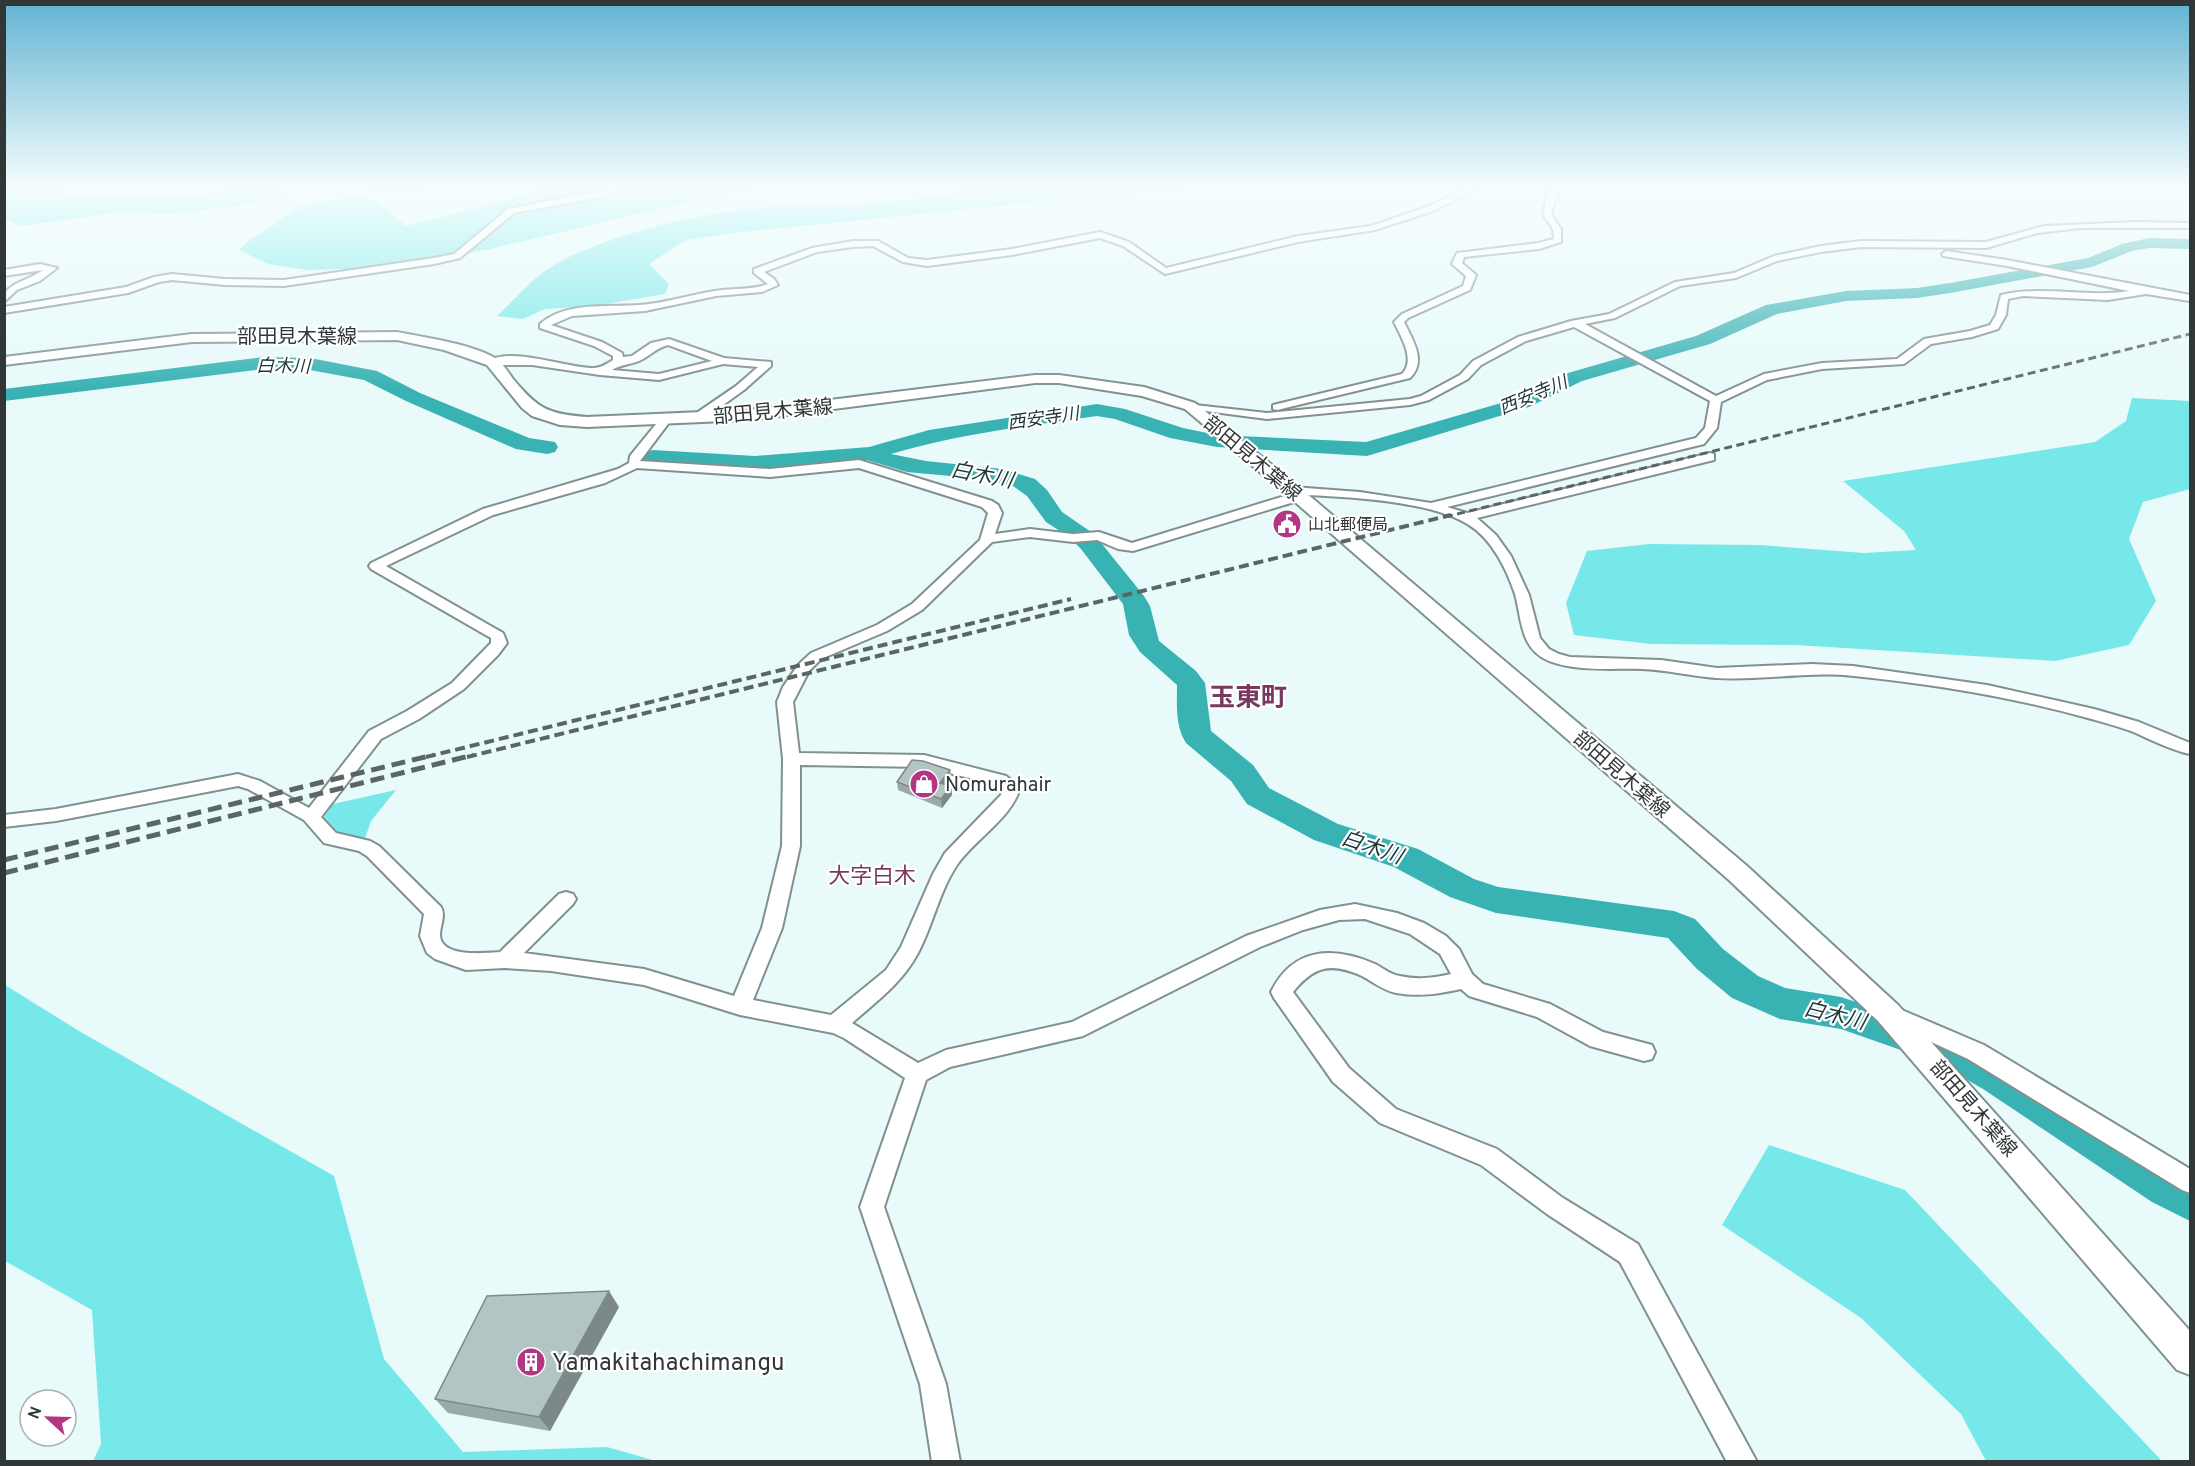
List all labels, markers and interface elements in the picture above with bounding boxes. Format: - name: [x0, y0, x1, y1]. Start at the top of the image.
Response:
- street label: 部田見木葉線: [237, 325, 357, 351]
- water label: 白木川: [256, 356, 312, 380]
- water label: 西安寺川: [1496, 371, 1573, 421]
- street label: 部田見木葉線: [712, 395, 834, 431]
- water label: 西安寺川: [1006, 403, 1082, 436]
- street label: 部田見木葉線: [1197, 411, 1306, 508]
- water label: 白木川: [948, 457, 1017, 496]
- public building icon: 山北郵便局: [1271, 508, 1303, 540]
- place label: 山北郵便局: [1308, 516, 1388, 536]
- district label: 玉東町: [1209, 683, 1287, 716]
- street label: 部田見木葉線: [1567, 726, 1674, 825]
- shop icon: Nomurahair: [908, 768, 940, 800]
- place label: Nomurahair: [945, 773, 1051, 799]
- water label: 白木川: [1337, 825, 1408, 872]
- district label: 大字白木: [828, 864, 916, 891]
- water label: 白木川: [1801, 996, 1870, 1038]
- street label: 部田見木葉線: [1923, 1056, 2022, 1163]
- building icon: Yamakitahachimangu: [515, 1346, 547, 1378]
- place label: Yamakitahachimangu: [552, 1349, 785, 1379]
- north arrow: [18, 1388, 78, 1448]
- text: N: [25, 1404, 47, 1422]

